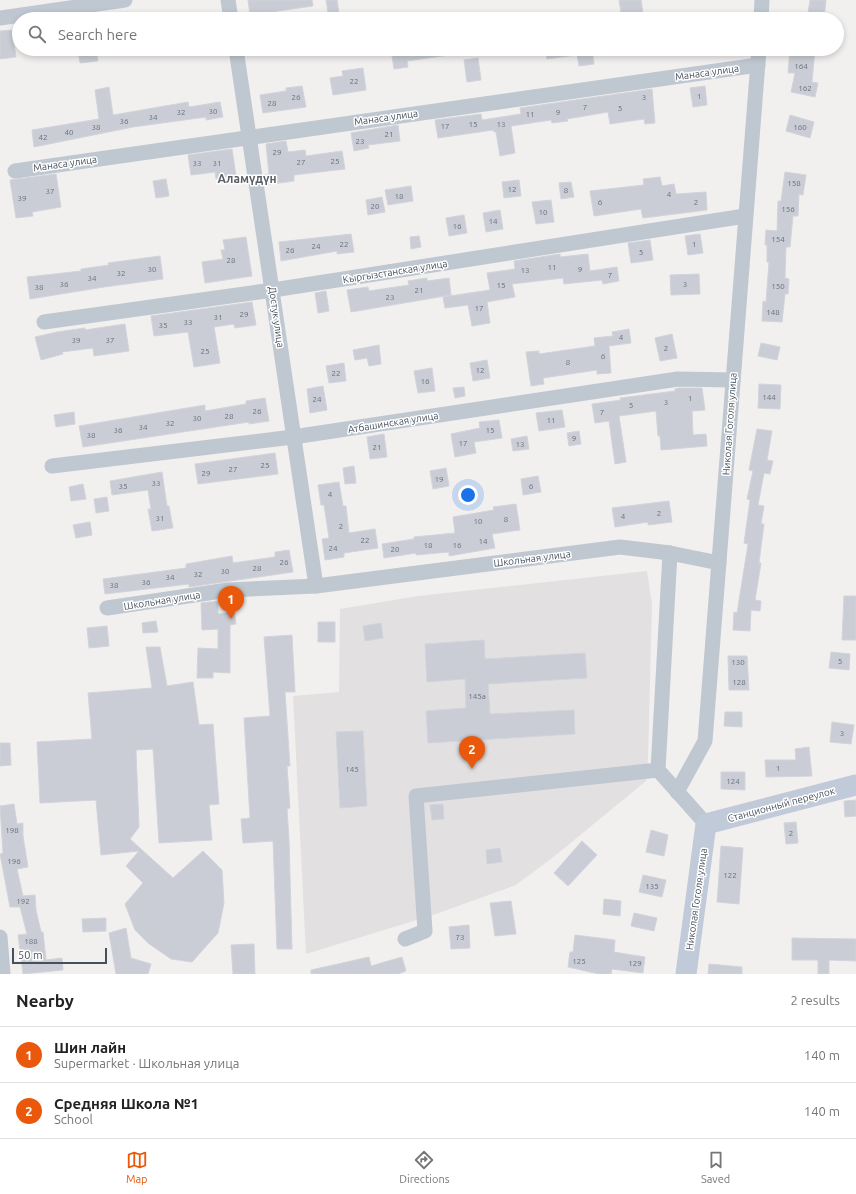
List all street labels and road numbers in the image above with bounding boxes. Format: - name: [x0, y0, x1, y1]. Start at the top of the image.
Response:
- street label: Манаса улица: [674, 63, 740, 82]
- street label: Манаса улица: [353, 108, 419, 127]
- street label: Манаса улица: [32, 154, 98, 173]
- street label: Кыргызстанская улица: [342, 258, 448, 285]
- street label: Достук улица: [267, 286, 286, 348]
- street label: Николая Гоголя улица: [720, 372, 739, 476]
- street label: Атбашинская улица: [347, 410, 439, 435]
- street label: Школьная улица: [493, 548, 571, 569]
- street label: Школьная улица: [123, 589, 201, 612]
- street label: Станционный переулок: [726, 785, 836, 824]
- street label: Николая Гоголя улица: [684, 847, 709, 951]

